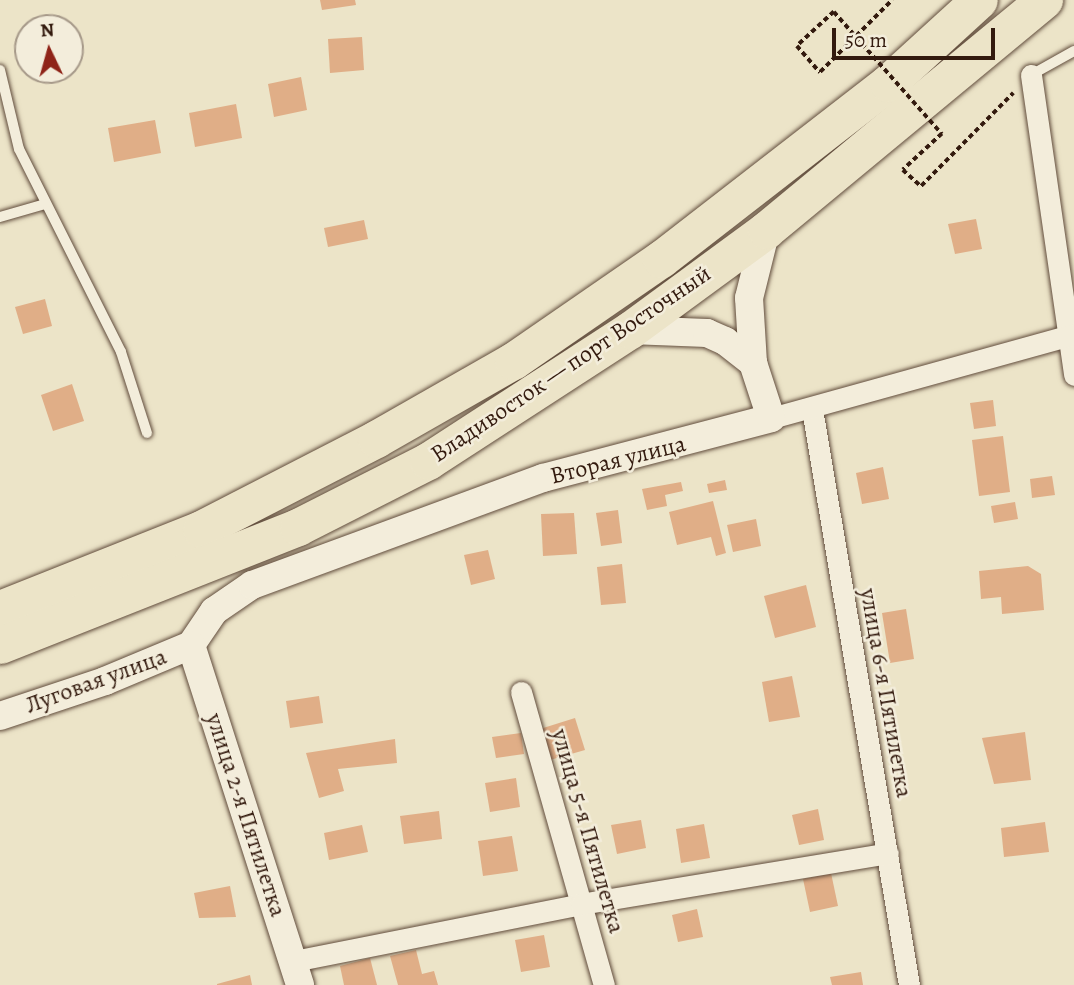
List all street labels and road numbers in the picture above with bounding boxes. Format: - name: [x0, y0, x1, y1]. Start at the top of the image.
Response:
- street label: Владивосток — порт Восточный: [425, 259, 717, 469]
- street label: Вторая улица: [547, 429, 689, 491]
- street label: улица 6-я Пятилетка: [853, 586, 919, 800]
- street label: Луговая улица: [22, 642, 170, 720]
- street label: улица 2-я Пятилетка: [199, 710, 293, 920]
- street label: улица 5-я Пятилетка: [545, 725, 631, 937]

